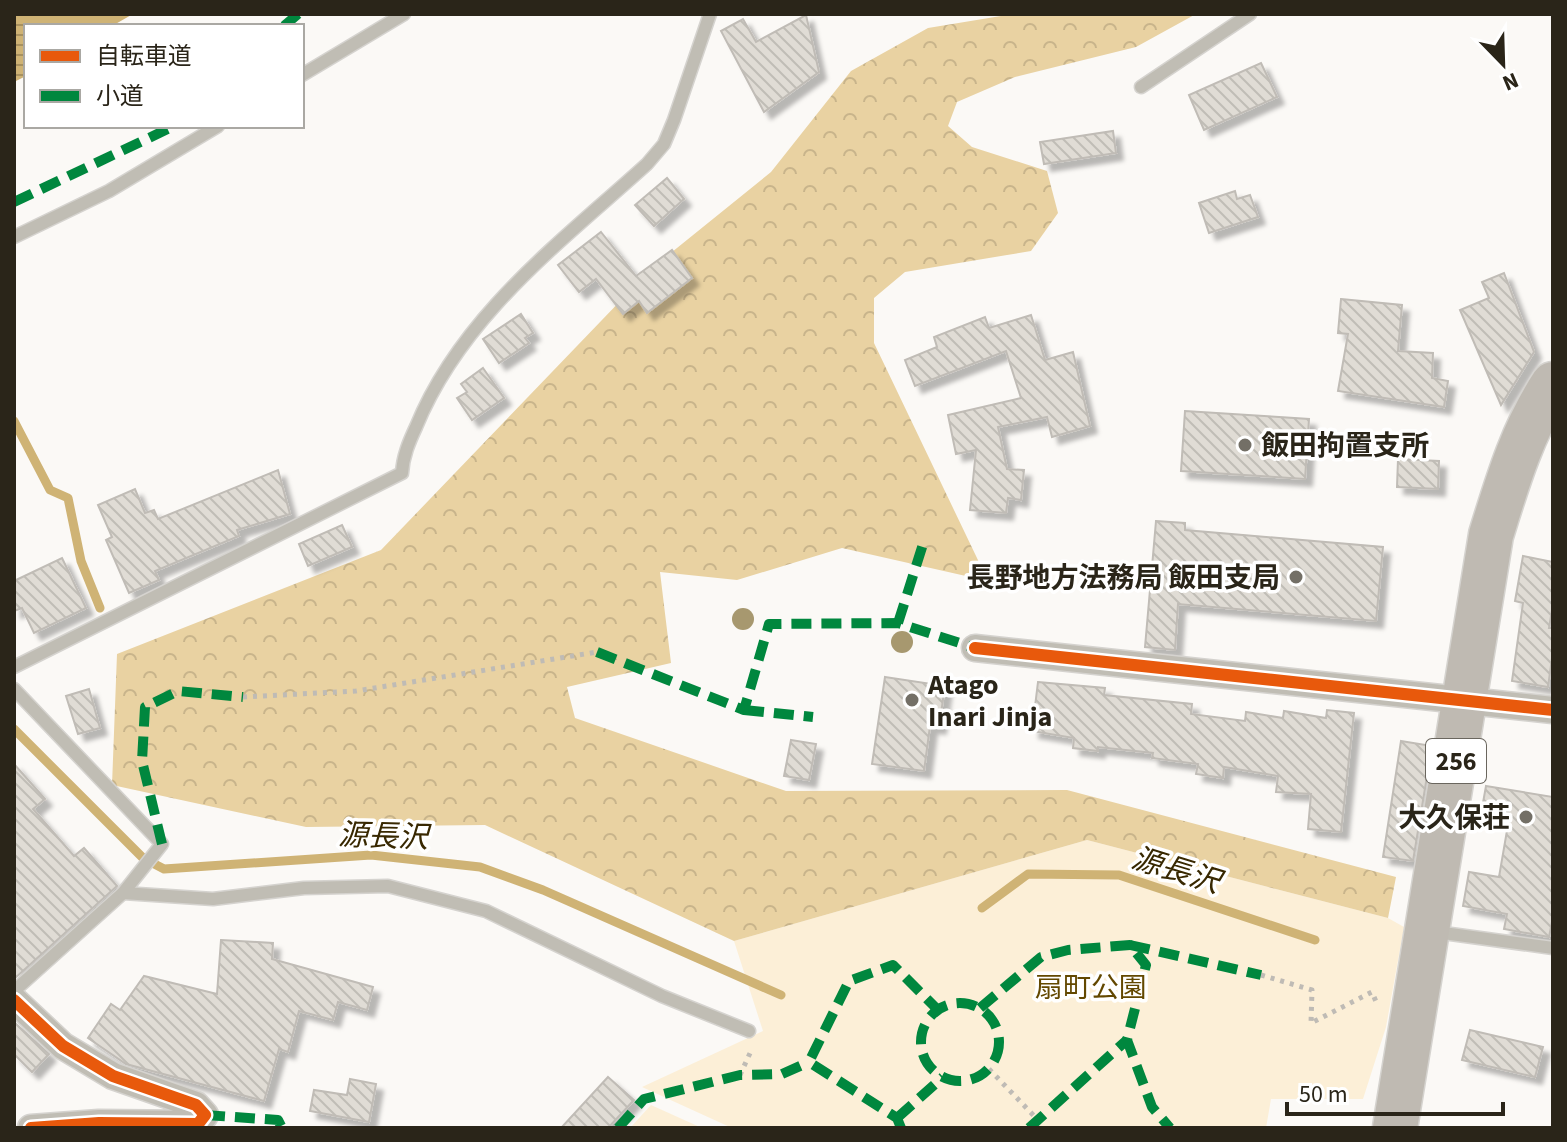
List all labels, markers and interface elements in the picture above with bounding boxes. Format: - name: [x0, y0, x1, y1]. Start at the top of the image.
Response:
- legend: [24, 24, 304, 128]
- north arrow: [1463, 24, 1543, 104]
- text: 自転車道: [96, 39, 192, 74]
- text: N: [1497, 64, 1523, 99]
- text: 小道: [96, 79, 144, 114]
- place label: 飯田拘置支所: [1261, 426, 1429, 466]
- marker: 飯田拘置支所: [1236, 436, 1254, 454]
- place label: 長野地方法務局 飯田支局: [966, 558, 1280, 598]
- marker: 長野地方法務局 飯田支局: [1287, 568, 1305, 586]
- place label: Atago Inari Jinja: [927, 665, 1052, 737]
- marker: Atago Inari Jinja: [903, 691, 921, 709]
- road number: 256: [1426, 739, 1486, 783]
- place label: 大久保荘: [1398, 798, 1510, 838]
- marker: 大久保荘: [1517, 808, 1535, 826]
- water label: 源長沢: [337, 813, 433, 860]
- water label: 源長沢: [1127, 837, 1229, 905]
- park label: 扇町公園: [1035, 968, 1147, 1008]
- scale bar: [1287, 1066, 1503, 1116]
- text: 50 m: [1299, 1077, 1348, 1112]

